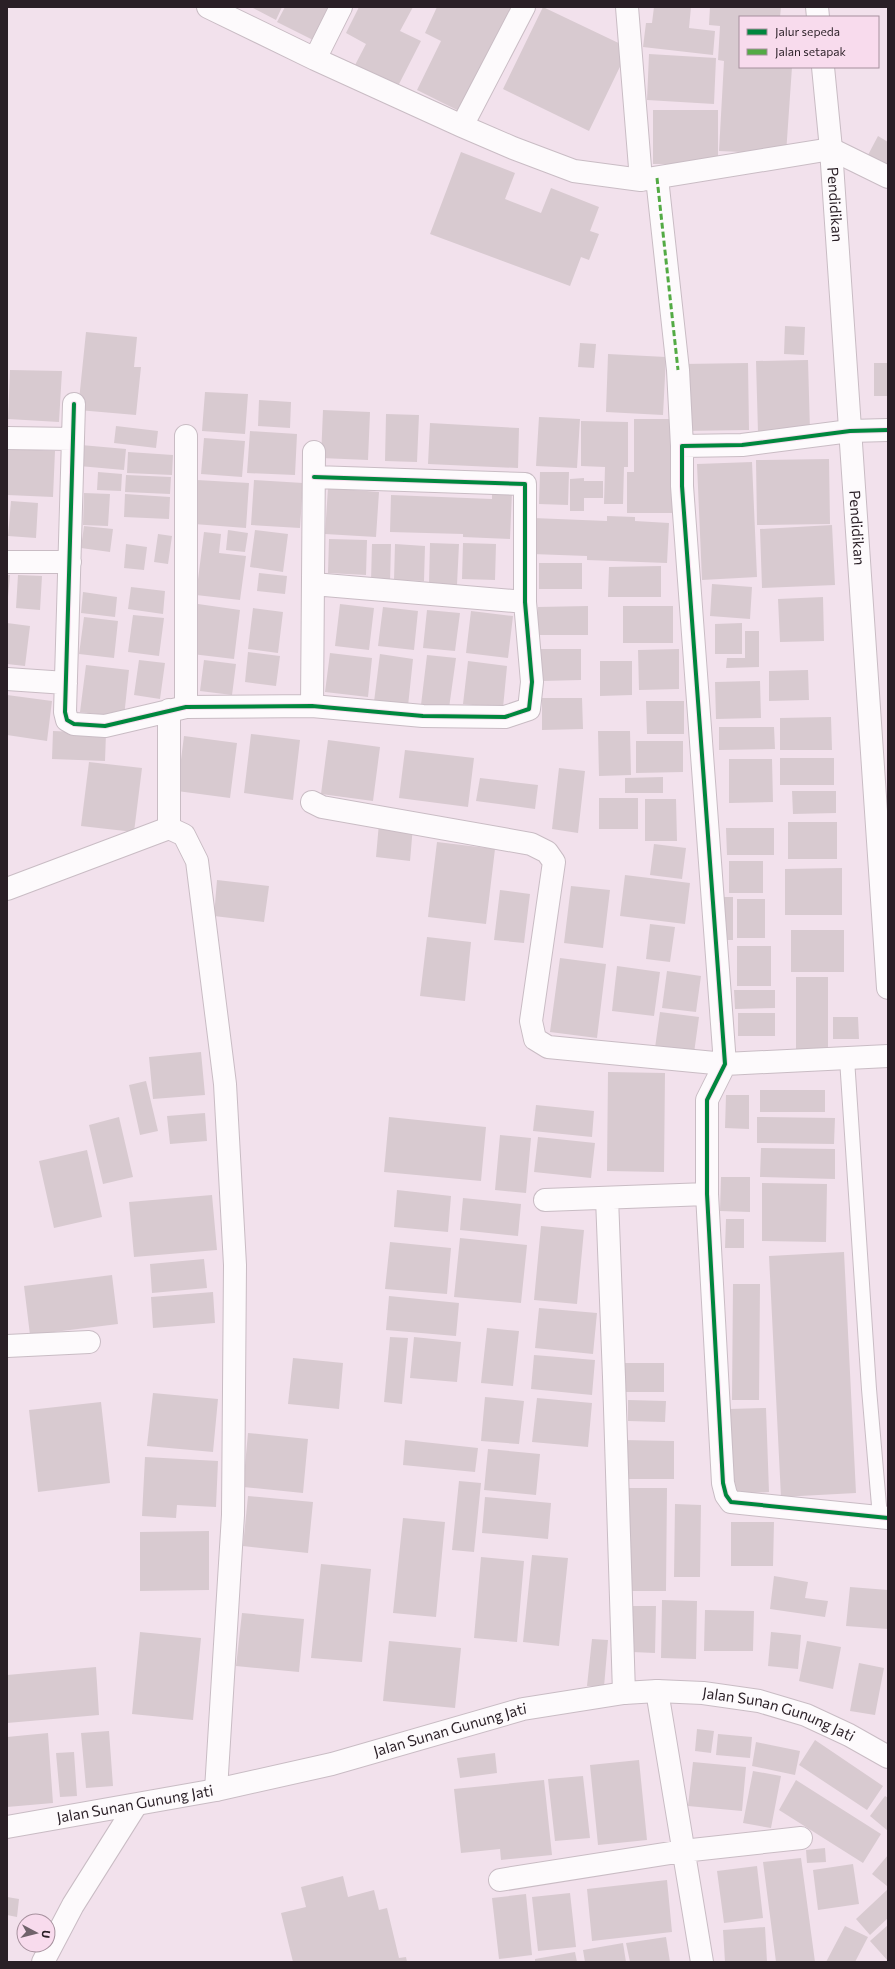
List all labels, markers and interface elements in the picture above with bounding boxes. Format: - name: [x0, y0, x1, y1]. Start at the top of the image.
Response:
- legend: [739, 16, 879, 68]
- text: Jalur sepeda: [775, 24, 840, 39]
- text: Jalan setapak: [775, 44, 847, 59]
- street label: Pendidikan: [824, 166, 847, 243]
- street label: Pendidikan: [846, 489, 869, 566]
- street label: Jalan Sunan Gunung Jati: [701, 1683, 858, 1744]
- street label: Jalan Sunan Gunung Jati: [371, 1699, 528, 1760]
- street label: Jalan Sunan Gunung Jati: [55, 1781, 215, 1826]
- north arrow: [16, 1913, 56, 1953]
- text: U: [39, 1930, 53, 1939]

